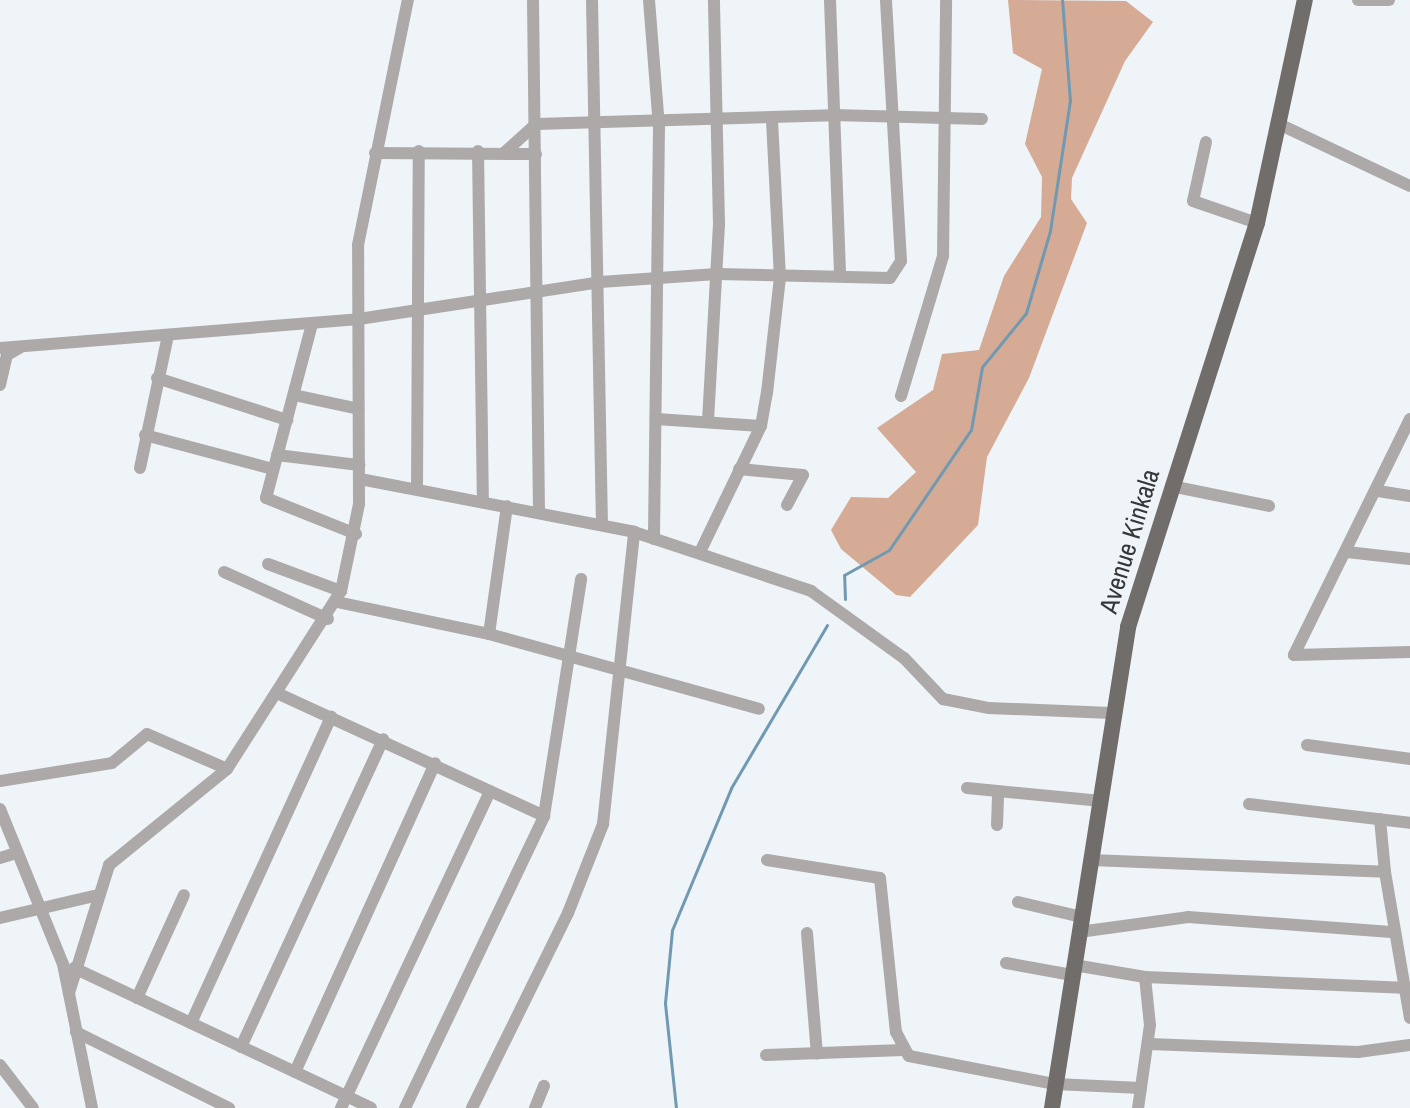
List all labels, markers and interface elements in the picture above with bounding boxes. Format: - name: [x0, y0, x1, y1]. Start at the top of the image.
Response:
- street label: Avenue Kinkala: [1092, 465, 1166, 617]

